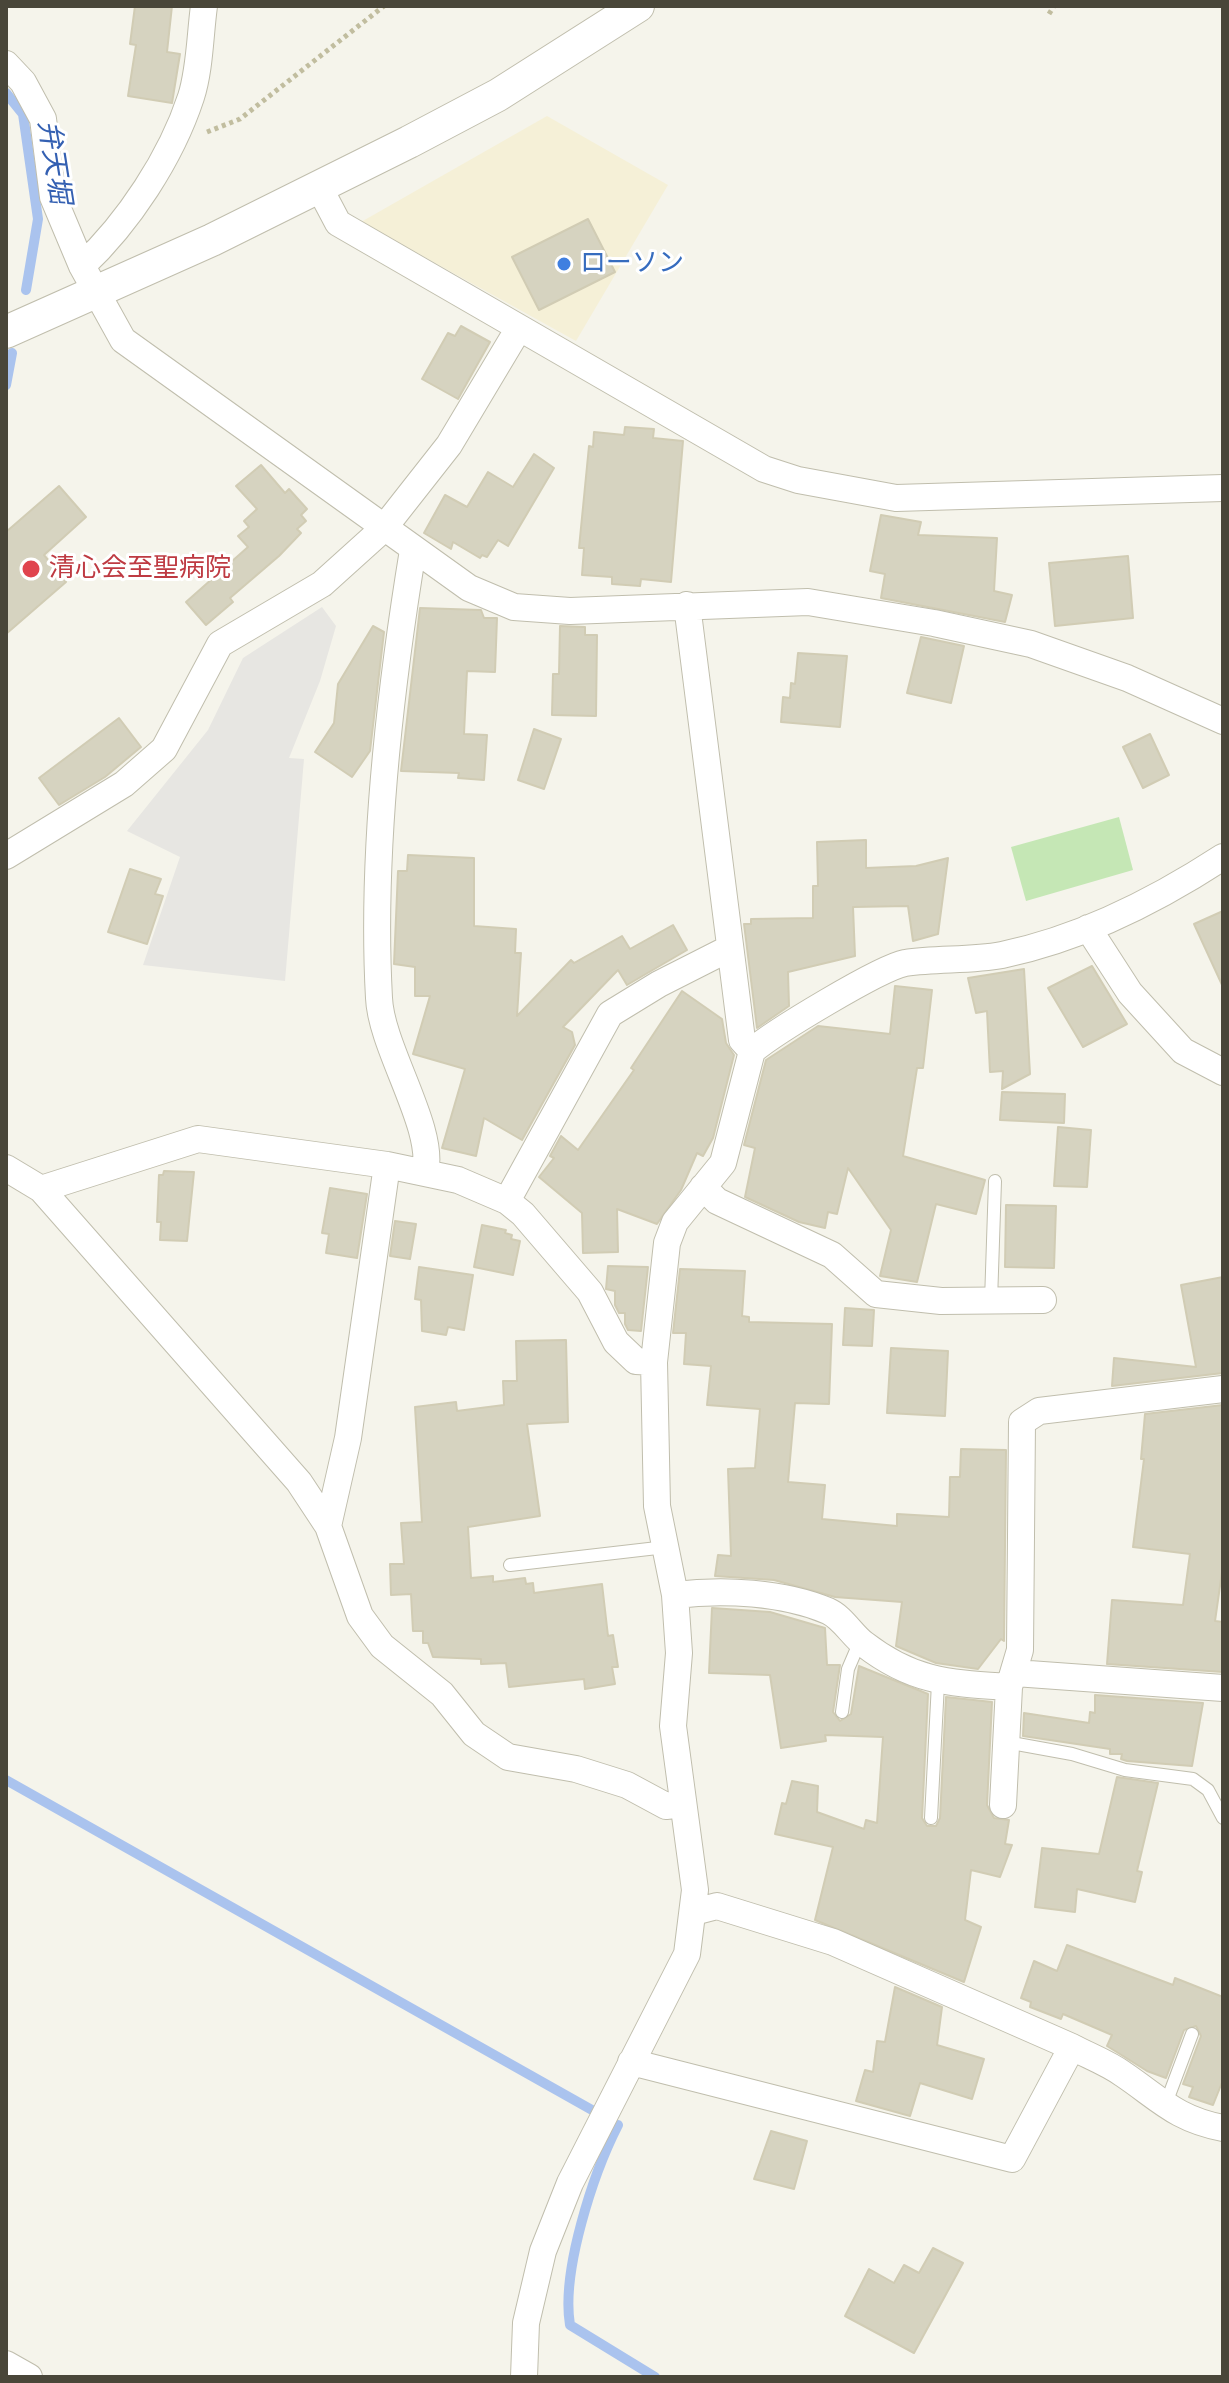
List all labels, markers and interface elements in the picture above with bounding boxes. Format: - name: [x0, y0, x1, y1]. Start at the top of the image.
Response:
- water label: 弁天堀: [30, 118, 76, 206]
- place label: ローソン: [580, 248, 684, 280]
- marker: ローソン: [555, 255, 573, 273]
- place label: 清心会至聖病院: [49, 553, 231, 585]
- marker: 清心会至聖病院: [20, 558, 42, 580]

